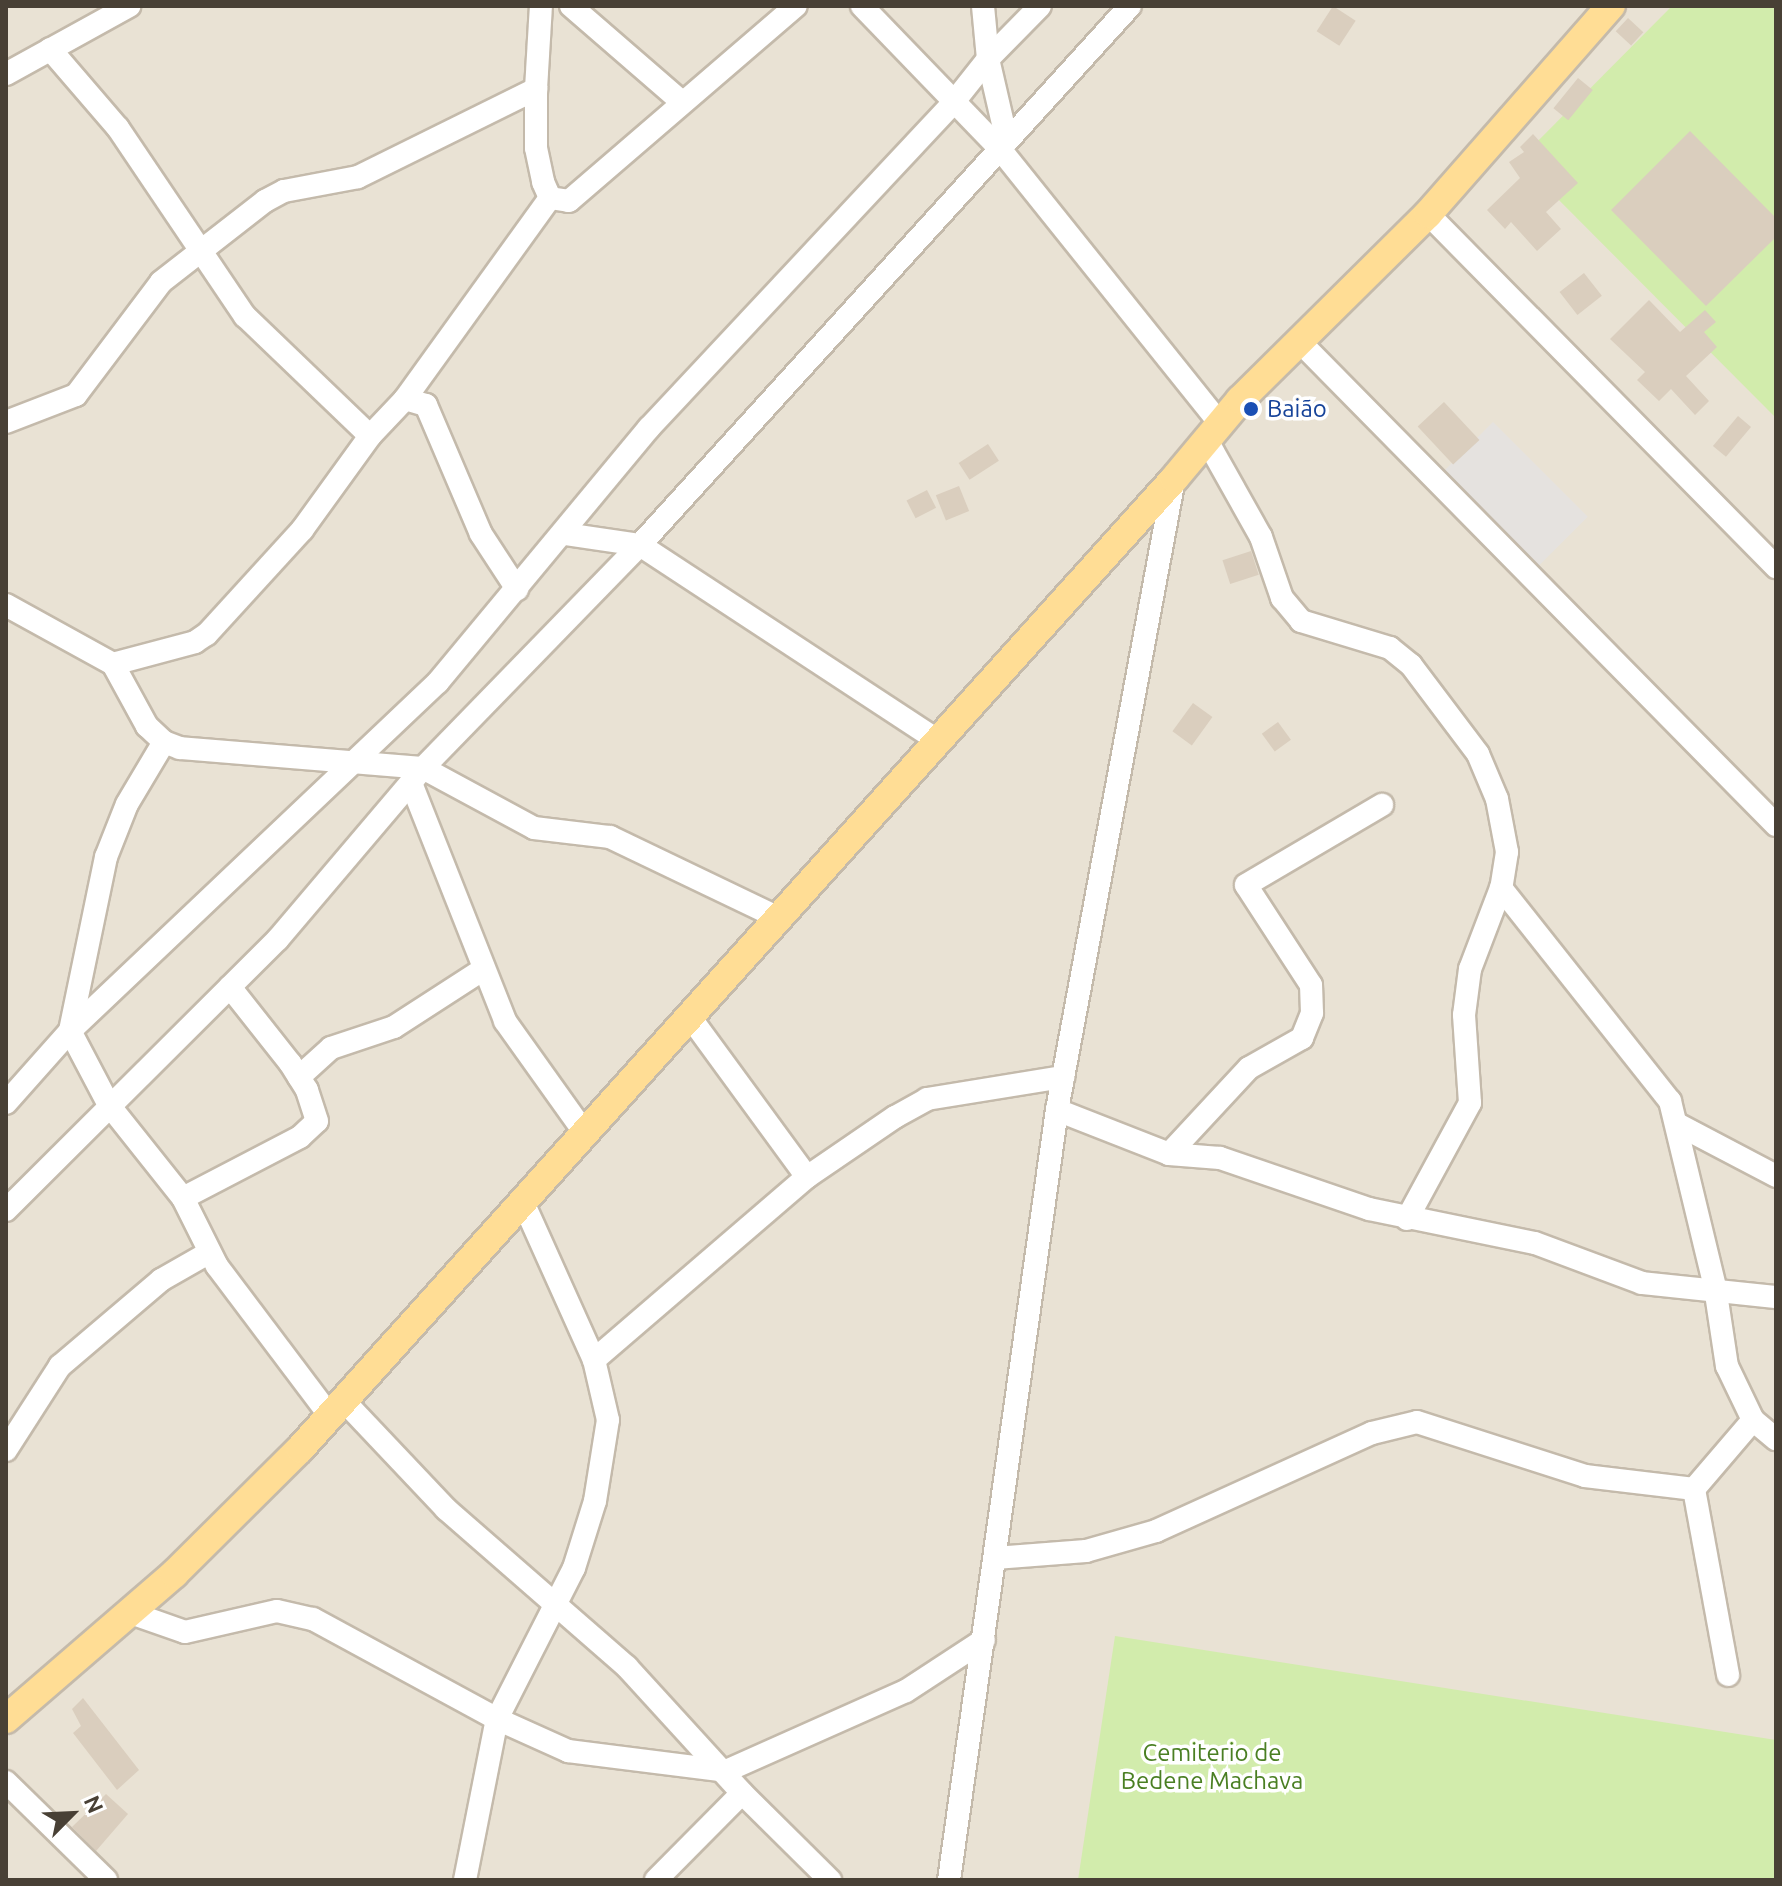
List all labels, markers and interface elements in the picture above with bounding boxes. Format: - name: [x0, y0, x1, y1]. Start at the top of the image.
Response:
- place label: Baião: [1267, 395, 1327, 423]
- marker: Baião: [1242, 400, 1260, 418]
- park label: Cemiterio de Bedene Machava: [1121, 1739, 1303, 1795]
- north arrow: [32, 1774, 112, 1854]
- text: N: [80, 1791, 109, 1817]

